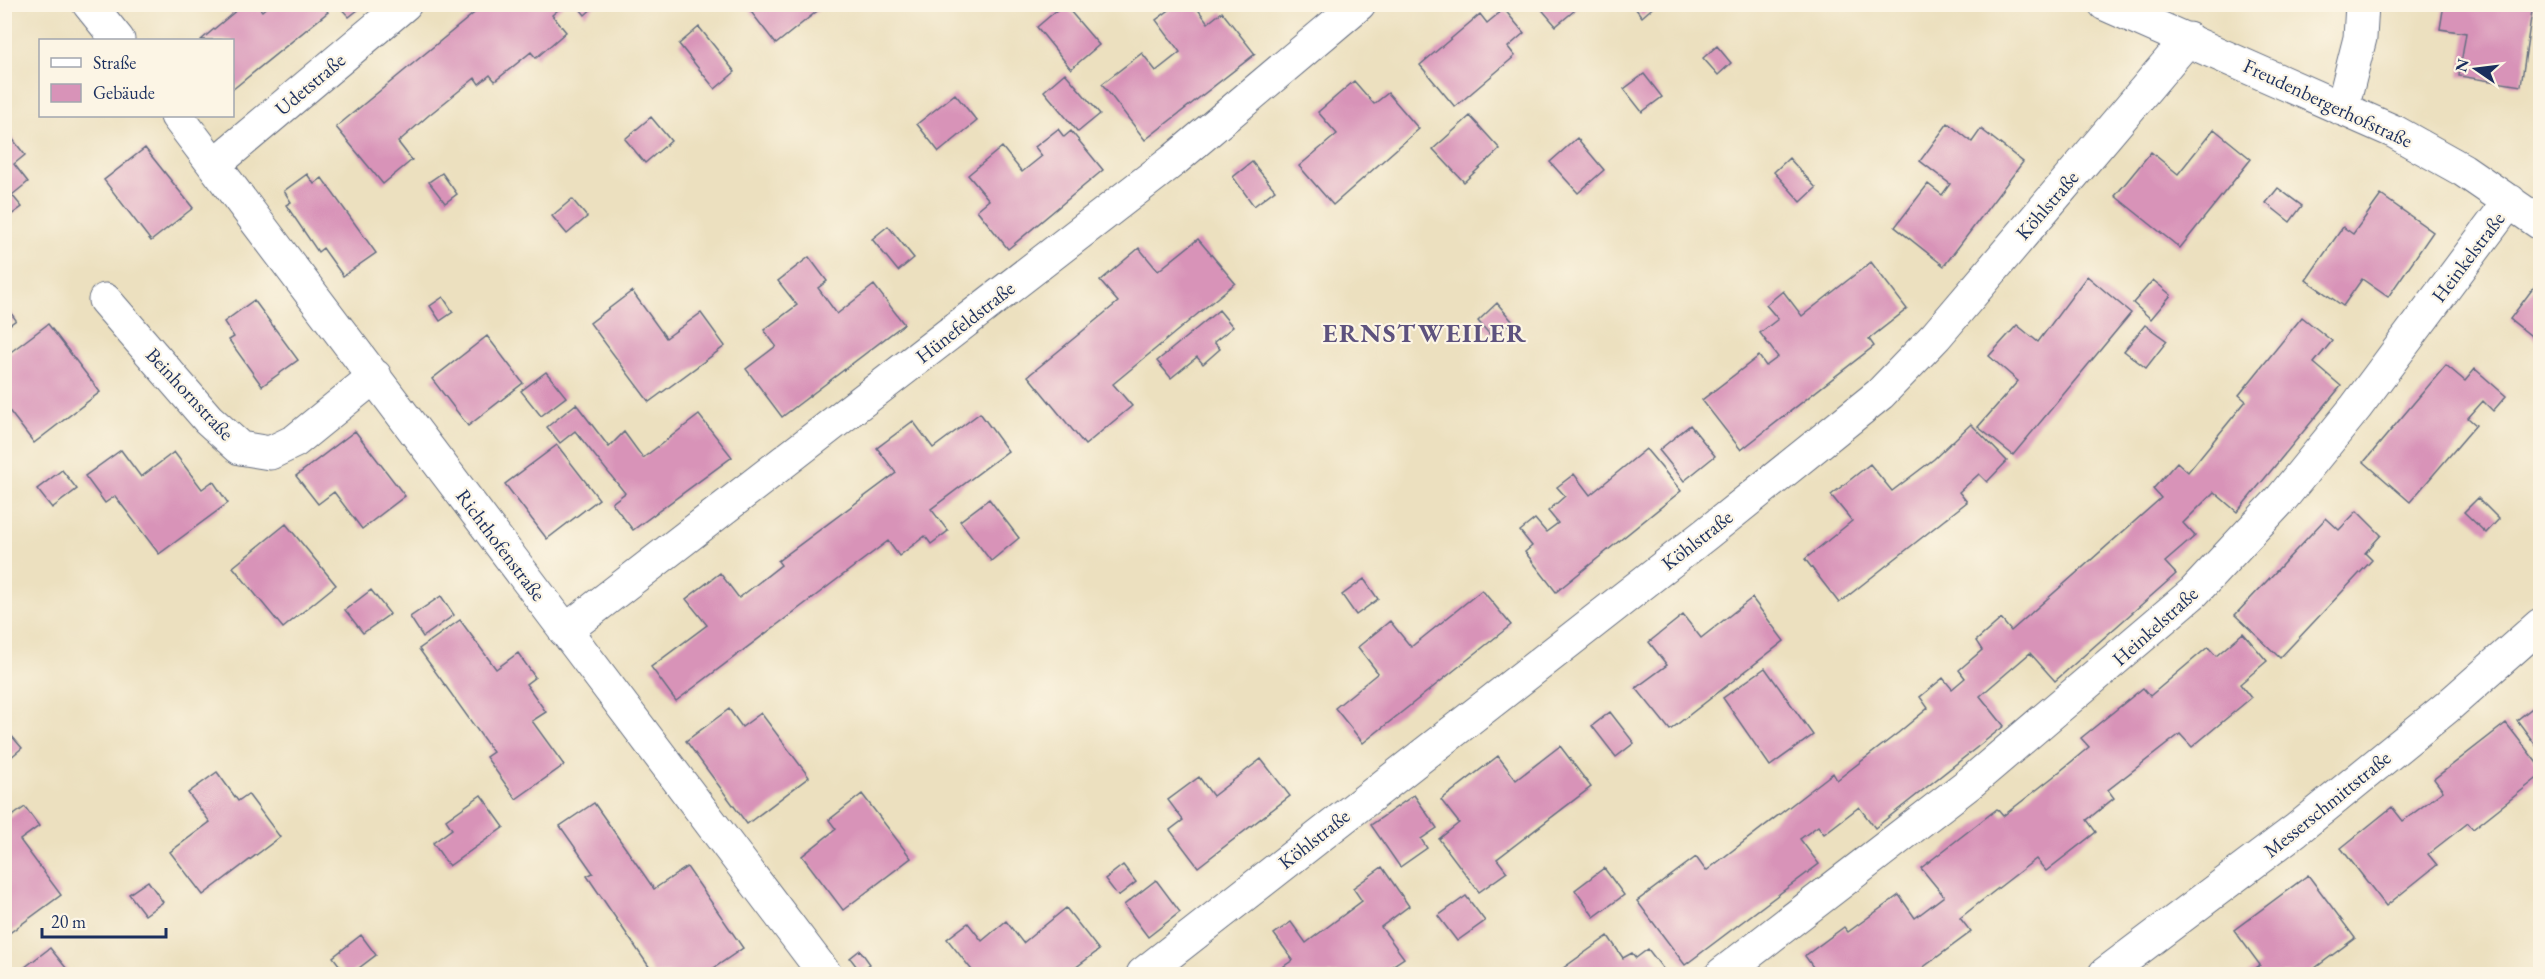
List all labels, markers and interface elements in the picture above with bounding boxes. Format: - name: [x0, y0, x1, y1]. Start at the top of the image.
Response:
- legend: [39, 39, 234, 117]
- north arrow: [2446, 39, 2506, 99]
- street label: Udetstraße: [269, 47, 351, 121]
- text: Straße: [93, 51, 136, 74]
- street label: Freudenbergerhofstraße: [2239, 52, 2417, 154]
- text: N: [2450, 57, 2474, 74]
- text: Gebäude: [93, 81, 155, 104]
- street label: Köhlstraße: [2010, 165, 2084, 245]
- street label: Heinkelstraße: [2426, 206, 2511, 307]
- street label: Hünefeldstraße: [910, 275, 1020, 369]
- district label: ERNSTWEILER: [1322, 316, 1528, 350]
- street label: Beinhornstraße: [140, 342, 240, 446]
- street label: Richthofenstraße: [450, 484, 552, 606]
- street label: Köhlstraße: [1656, 504, 1738, 576]
- street label: Heinkelstraße: [2107, 581, 2203, 671]
- street label: Messerschmittstraße: [2258, 745, 2396, 863]
- street label: Köhlstraße: [1273, 803, 1355, 875]
- scale bar: [42, 901, 166, 939]
- text: 20 m: [51, 910, 86, 933]

